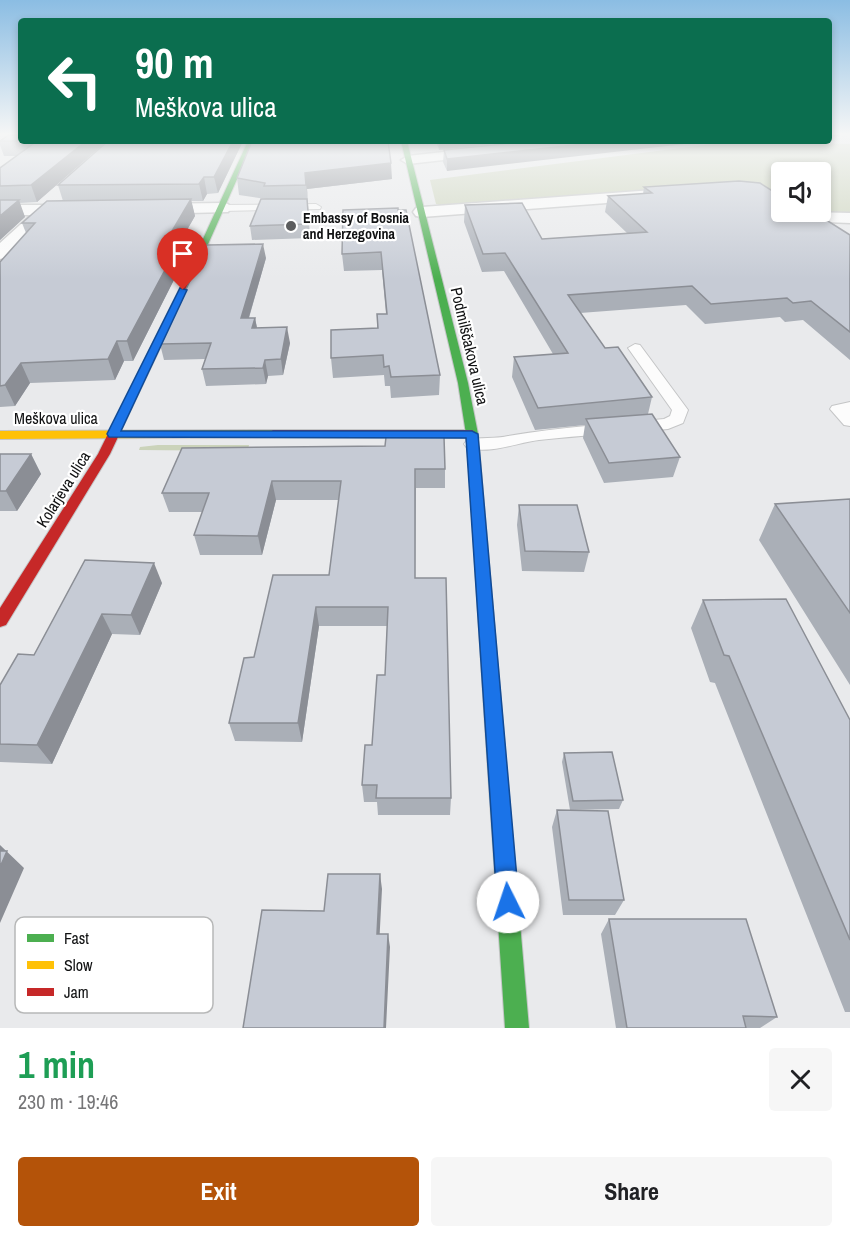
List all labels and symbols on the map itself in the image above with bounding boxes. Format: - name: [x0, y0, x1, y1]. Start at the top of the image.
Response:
- place label: Embassy of Bosnia and Herzegovina: [303, 209, 410, 243]
- marker: Embassy of Bosnia and Herzegovina: [284, 219, 298, 233]
- pin: [157, 228, 208, 290]
- street label: Podmilščakova ulica: [446, 285, 494, 408]
- street label: Meškova ulica: [14, 407, 99, 429]
- street label: Kolarjeva ulica: [31, 446, 95, 531]
- position arrow: [476, 870, 540, 934]
- legend: [15, 917, 213, 1013]
- text: Fast: [64, 927, 89, 949]
- text: Slow: [64, 954, 93, 976]
- text: Jam: [64, 981, 89, 1003]

